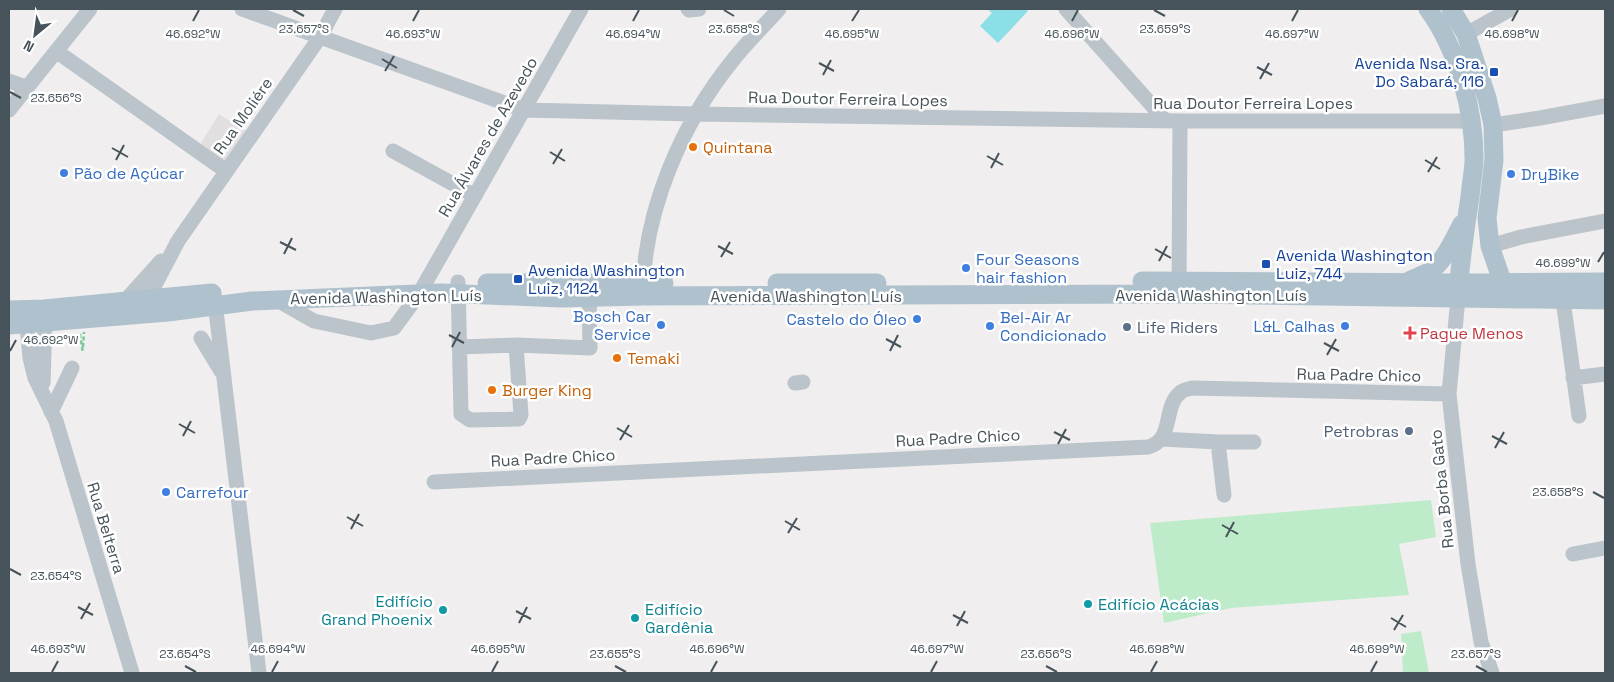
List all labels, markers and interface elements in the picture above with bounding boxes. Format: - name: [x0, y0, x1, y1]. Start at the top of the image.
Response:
- north arrow: [10, 10, 60, 60]
- text: 23.657°S: [279, 21, 329, 37]
- text: 23.658°S: [708, 21, 760, 37]
- text: 23.659°S: [1139, 21, 1191, 37]
- text: 46.692°W: [166, 26, 221, 42]
- text: 46.693°W: [386, 26, 441, 42]
- text: 46.694°W: [605, 26, 661, 42]
- text: 46.695°W: [825, 26, 880, 42]
- text: 46.696°W: [1045, 26, 1100, 42]
- text: 46.697°W: [1265, 26, 1320, 42]
- text: 46.698°W: [1484, 26, 1540, 42]
- text: N: [20, 36, 37, 57]
- street label: Rua Álvares de Azevedo: [434, 53, 542, 221]
- place label: Avenida Nsa. Sra. Do Sabará, 116: [1354, 53, 1484, 92]
- marker: Avenida Nsa. Sra. Do Sabará, 116: [1488, 66, 1500, 78]
- street label: Rua Moliére: [209, 73, 277, 159]
- street label: Rua Doutor Ferreira Lopes: [748, 87, 948, 111]
- text: 23.656°S: [30, 90, 82, 106]
- street label: Rua Doutor Ferreira Lopes: [1153, 93, 1353, 114]
- place label: Quintana: [703, 137, 773, 158]
- marker: Quintana: [687, 141, 699, 153]
- place label: Pão de Açúcar: [74, 163, 184, 184]
- place label: DryBike: [1521, 164, 1580, 185]
- marker: Pão de Açúcar: [58, 167, 70, 179]
- marker: DryBike: [1505, 168, 1517, 180]
- place label: Avenida Washington Luiz, 744: [1276, 245, 1433, 284]
- place label: Four Seasons hair fashion: [976, 249, 1079, 288]
- text: 46.699°W: [1536, 255, 1591, 271]
- marker: Avenida Washington Luiz, 744: [1260, 258, 1272, 270]
- place label: Avenida Washington Luiz, 1124: [528, 260, 685, 299]
- marker: Four Seasons hair fashion: [960, 262, 972, 274]
- marker: Avenida Washington Luiz, 1124: [512, 273, 524, 285]
- street label: Avenida Washington Luís: [290, 285, 482, 309]
- street label: Avenida Washington Luís: [1115, 285, 1307, 306]
- street label: Avenida Washington Luís: [710, 286, 902, 307]
- place label: Bosch Car Service: [573, 306, 651, 345]
- place label: Bel-Air Ar Condicionado: [1000, 307, 1107, 346]
- place label: Castelo do Óleo: [787, 309, 907, 330]
- marker: Castelo do Óleo: [911, 313, 923, 325]
- place label: L&L Calhas: [1253, 316, 1335, 337]
- place label: Life Riders: [1137, 317, 1218, 338]
- marker: Bosch Car Service: [655, 319, 667, 331]
- marker: Bel-Air Ar Condicionado: [984, 320, 996, 332]
- marker: L&L Calhas: [1339, 320, 1351, 332]
- marker: Life Riders: [1121, 321, 1133, 333]
- place label: Pague Menos: [1420, 323, 1524, 344]
- marker: Pague Menos: [1404, 327, 1416, 339]
- text: 46.692°W: [24, 332, 79, 348]
- place label: Temaki: [627, 348, 680, 369]
- marker: Temaki: [611, 352, 623, 364]
- street label: Rua Padre Chico: [1296, 363, 1422, 387]
- place label: Burger King: [502, 380, 592, 401]
- marker: Burger King: [486, 384, 498, 396]
- place label: Petrobras: [1324, 421, 1399, 442]
- street label: Rua Padre Chico: [895, 424, 1021, 452]
- marker: Petrobras: [1403, 425, 1415, 437]
- street label: Rua Borba Gato: [1425, 428, 1459, 550]
- street label: Rua Padre Chico: [490, 444, 616, 472]
- street label: Rua Belterra: [82, 480, 130, 576]
- place label: Carrefour: [176, 482, 249, 503]
- text: 23.658°S: [1532, 484, 1584, 500]
- marker: Carrefour: [160, 486, 172, 498]
- text: 23.654°S: [30, 568, 82, 584]
- place label: Edifício Grand Phoenix: [321, 591, 433, 630]
- place label: Edifício Acácias: [1098, 594, 1219, 615]
- marker: Edifício Acácias: [1082, 598, 1094, 610]
- place label: Edifício Gardênia: [645, 599, 713, 638]
- marker: Edifício Grand Phoenix: [437, 604, 449, 616]
- marker: Edifício Gardênia: [629, 612, 641, 624]
- text: 46.693°W: [31, 641, 86, 657]
- text: 46.694°W: [250, 641, 306, 657]
- text: 46.695°W: [471, 641, 526, 657]
- text: 46.696°W: [690, 641, 745, 657]
- text: 46.697°W: [910, 641, 965, 657]
- text: 46.698°W: [1129, 641, 1185, 657]
- text: 46.699°W: [1350, 641, 1405, 657]
- text: 23.654°S: [159, 646, 211, 662]
- text: 23.655°S: [589, 646, 641, 662]
- text: 23.656°S: [1020, 646, 1072, 662]
- text: 23.657°S: [1451, 646, 1501, 662]

